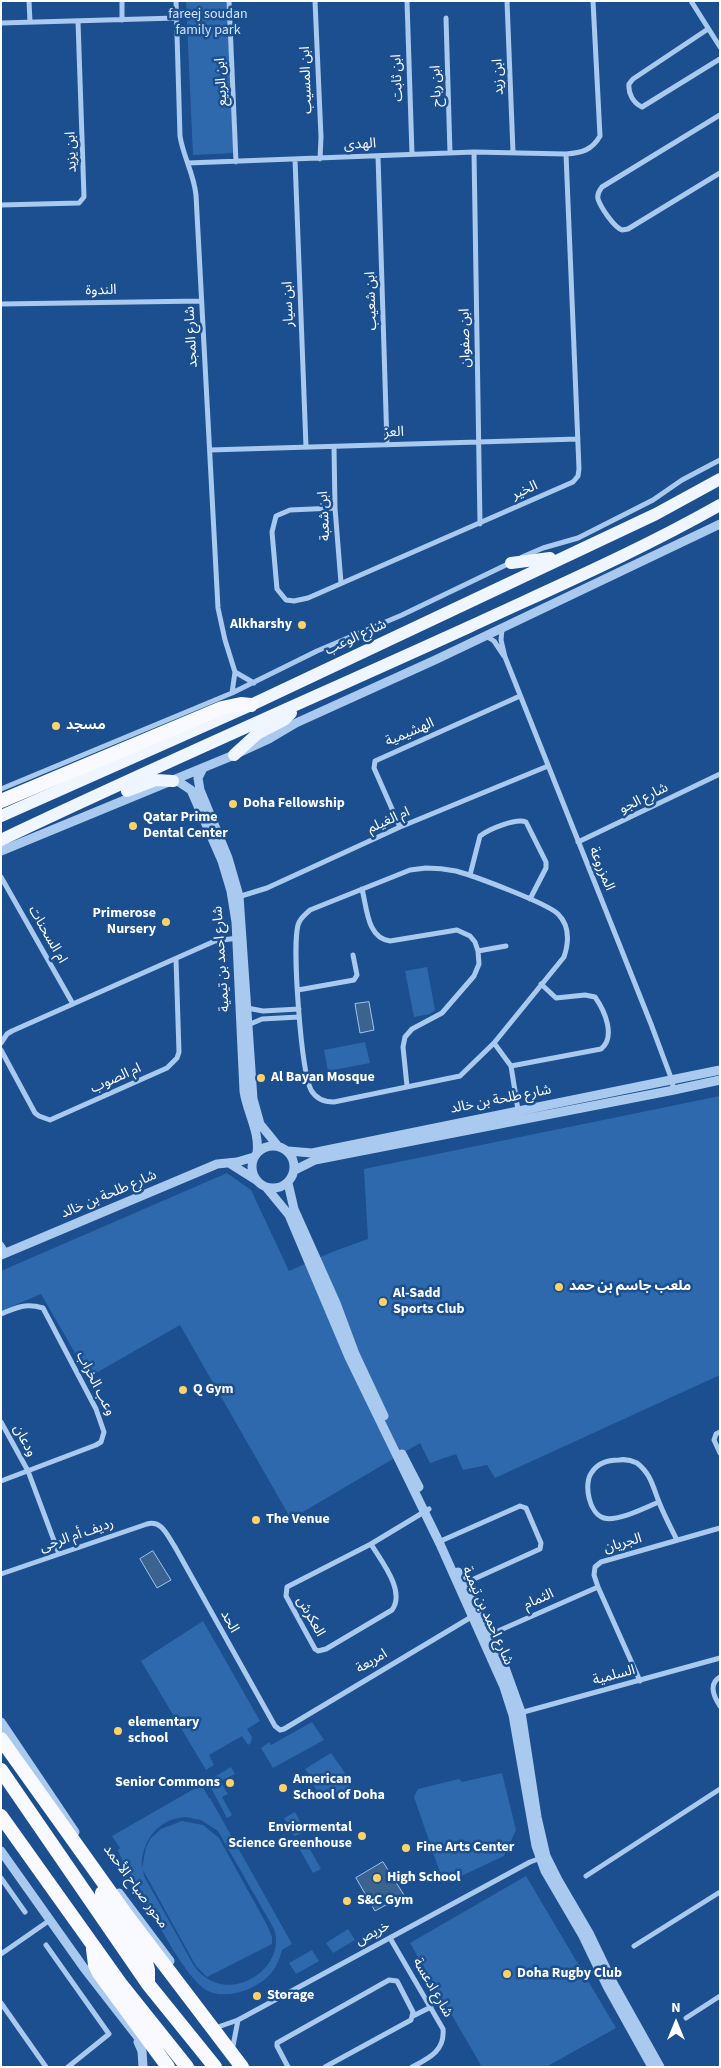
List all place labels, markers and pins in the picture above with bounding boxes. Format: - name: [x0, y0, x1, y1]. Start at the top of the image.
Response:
- place label: Alkharshy: [230, 617, 292, 633]
- marker: Alkharshy: [296, 619, 308, 631]
- place label: مسجد: [66, 718, 106, 734]
- marker: مسجد: [50, 720, 62, 732]
- place label: Doha Fellowship: [243, 796, 345, 812]
- marker: Doha Fellowship: [227, 798, 239, 810]
- place label: Qatar Prime Dental Center: [143, 810, 228, 842]
- marker: Qatar Prime Dental Center: [127, 820, 139, 832]
- place label: Primerose Nursery: [92, 906, 156, 939]
- marker: Primerose Nursery: [160, 916, 172, 928]
- place label: Al Bayan Mosque: [271, 1070, 375, 1086]
- marker: Al Bayan Mosque: [255, 1072, 267, 1084]
- place label: ملعب جاسم بن حمد: [569, 1279, 691, 1295]
- marker: ملعب جاسم بن حمد: [553, 1281, 565, 1293]
- place label: Al-Sadd Sports Club: [393, 1286, 464, 1318]
- marker: Al-Sadd Sports Club: [377, 1296, 389, 1308]
- place label: Q Gym: [193, 1382, 234, 1398]
- marker: Q Gym: [177, 1384, 189, 1396]
- place label: The Venue: [266, 1512, 330, 1528]
- marker: The Venue: [250, 1514, 262, 1526]
- place label: elementary school: [128, 1715, 199, 1748]
- marker: elementary school: [112, 1725, 124, 1737]
- place label: American School of Doha: [293, 1772, 385, 1804]
- place label: Senior Commons: [115, 1775, 220, 1791]
- marker: Senior Commons: [224, 1777, 236, 1789]
- marker: American School of Doha: [277, 1782, 289, 1794]
- place label: Enviormental Science Greenhouse: [228, 1820, 352, 1852]
- marker: Enviormental Science Greenhouse: [356, 1830, 368, 1842]
- place label: Fine Arts Center: [416, 1840, 514, 1856]
- marker: Fine Arts Center: [400, 1842, 412, 1854]
- place label: High School: [387, 1870, 460, 1886]
- marker: High School: [371, 1872, 383, 1884]
- place label: S&C Gym: [357, 1893, 413, 1909]
- marker: S&C Gym: [341, 1895, 353, 1907]
- place label: Doha Rugby Club: [517, 1966, 622, 1982]
- marker: Doha Rugby Club: [501, 1968, 513, 1980]
- place label: Storage: [267, 1988, 314, 2004]
- marker: Storage: [251, 1990, 263, 2002]

